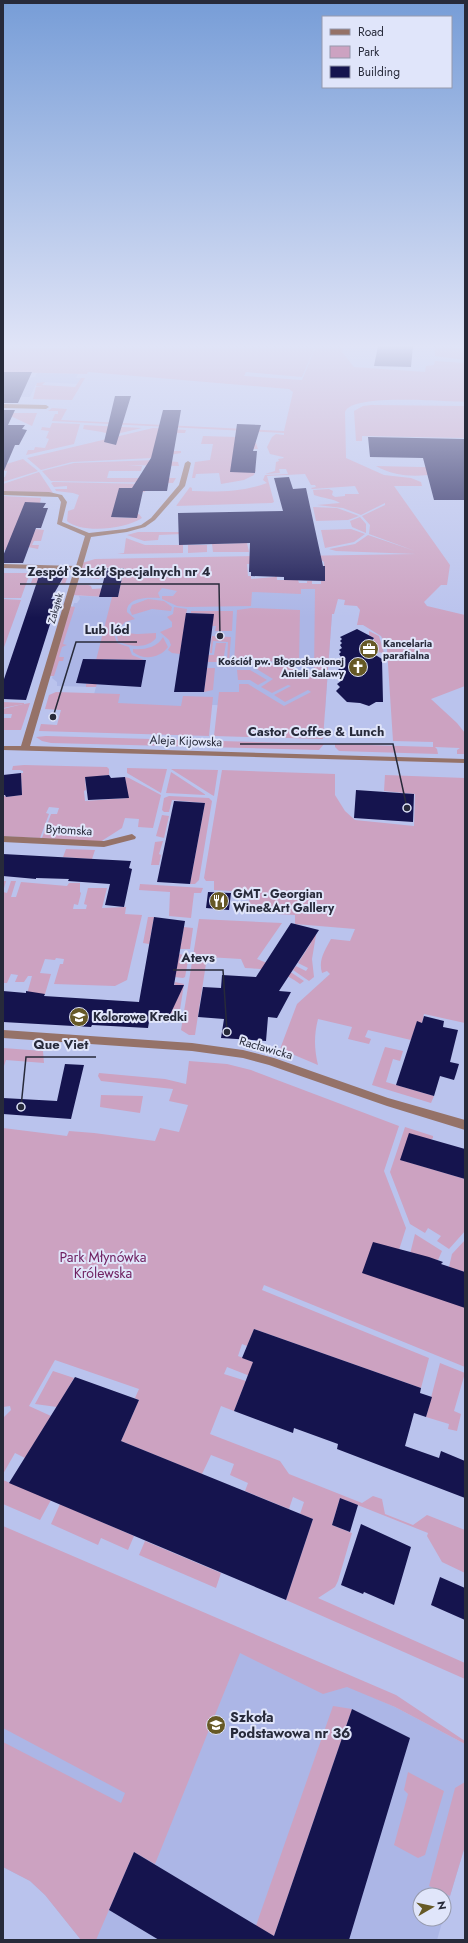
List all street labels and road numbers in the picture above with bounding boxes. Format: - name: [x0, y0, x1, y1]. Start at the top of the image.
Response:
- street label: Zakątek: [44, 590, 67, 625]
- street label: Aleja Kijowska: [149, 731, 223, 751]
- street label: Bytomska: [45, 820, 93, 840]
- street label: Racławicka: [237, 1032, 295, 1064]

